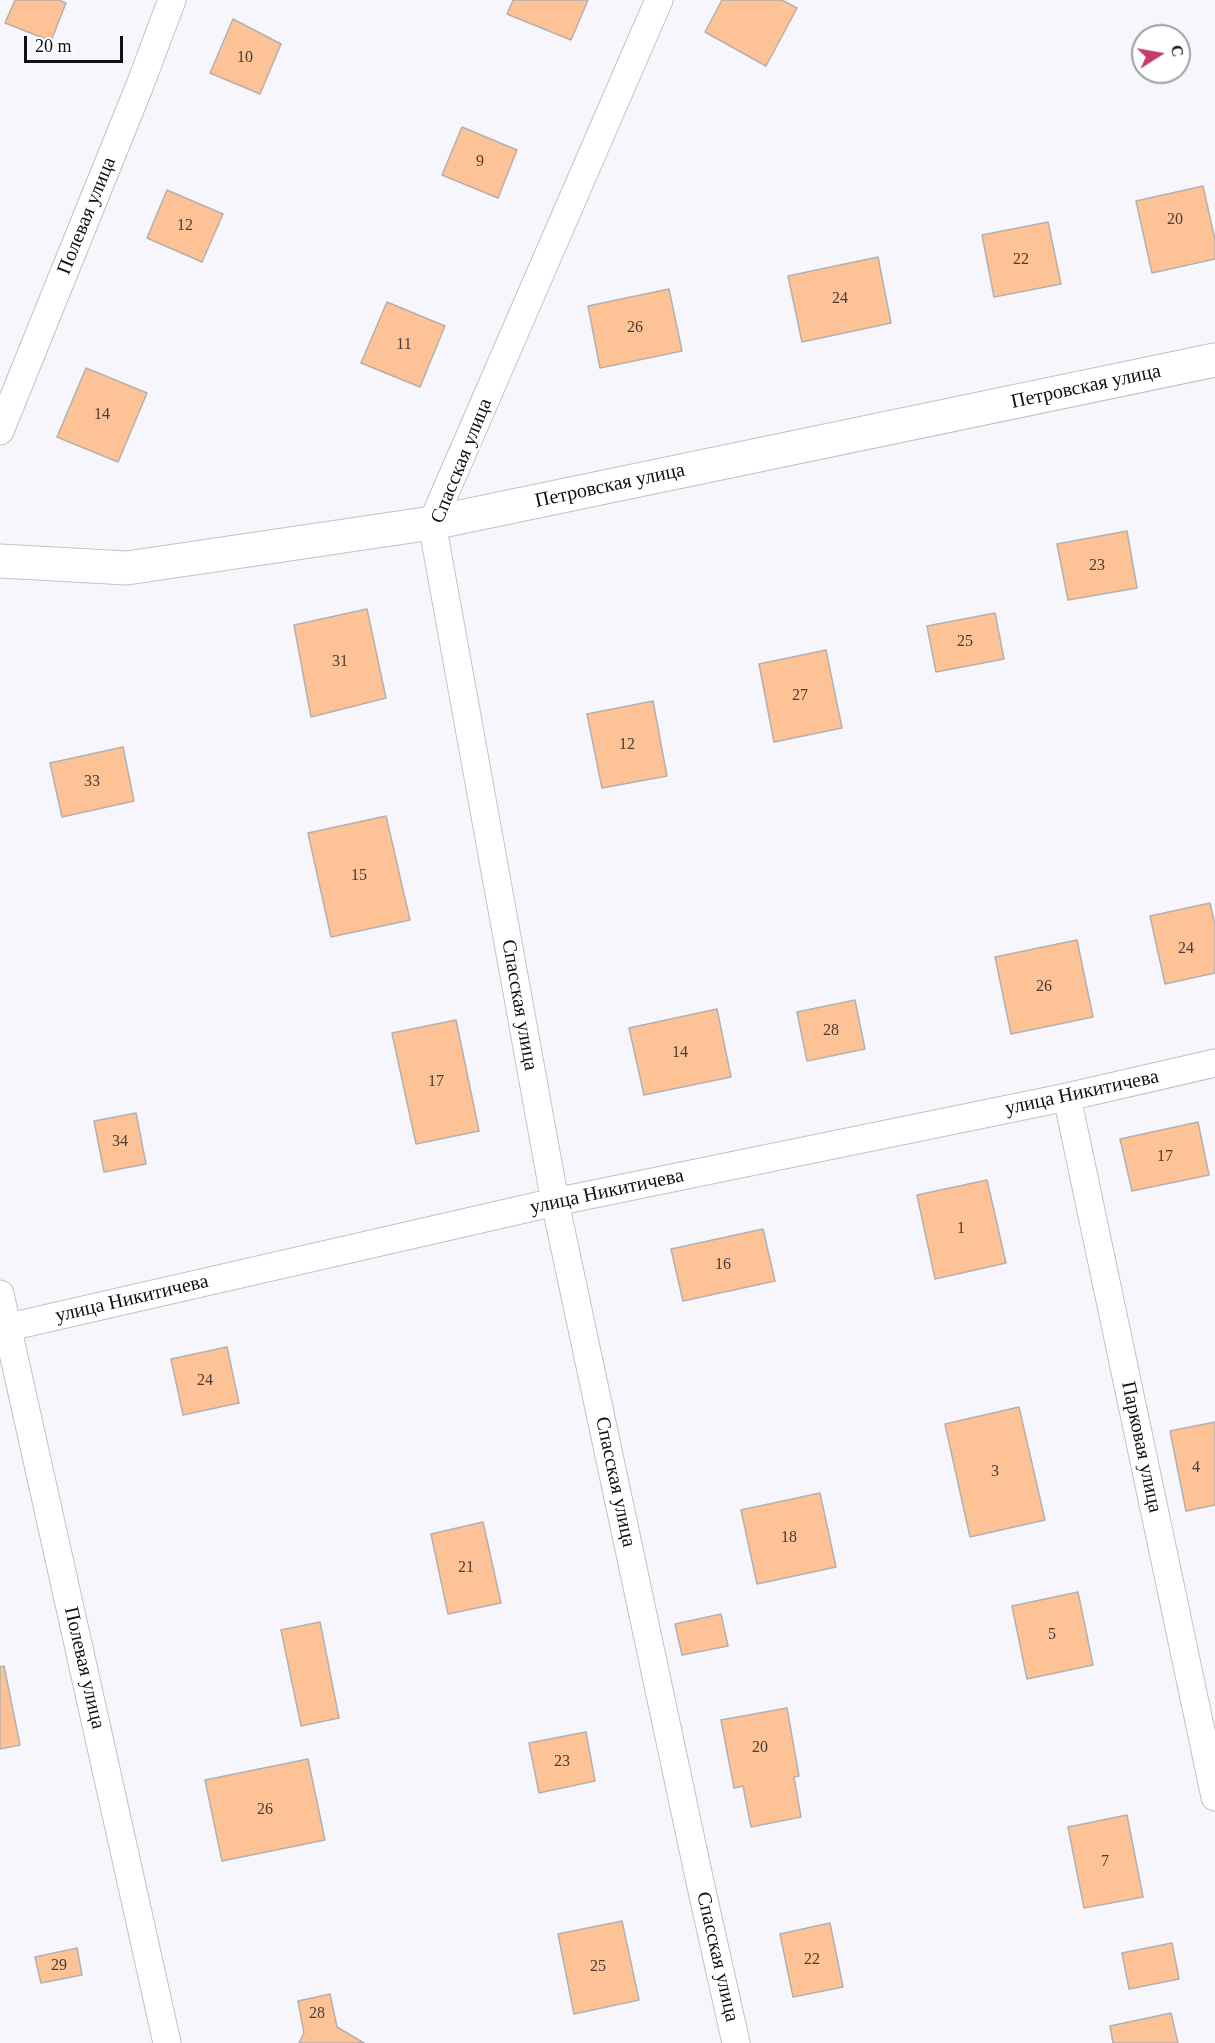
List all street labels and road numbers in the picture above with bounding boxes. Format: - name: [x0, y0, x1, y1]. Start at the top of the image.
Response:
- street label: Полевая улица: [53, 154, 121, 278]
- street label: Петровская улица: [1009, 359, 1163, 415]
- street label: Спасская улица: [426, 395, 498, 527]
- street label: Петровская улица: [533, 458, 687, 514]
- street label: Спасская улица: [496, 938, 542, 1072]
- street label: улица Никитичева: [1003, 1065, 1161, 1121]
- street label: улица Никитичева: [528, 1164, 686, 1220]
- street label: улица Никитичева: [53, 1270, 211, 1328]
- street label: Парковая улица: [1115, 1379, 1167, 1515]
- street label: Спасская улица: [589, 1415, 641, 1549]
- street label: Полевая улица: [58, 1605, 110, 1731]
- street label: Спасская улица: [690, 1890, 744, 2024]

